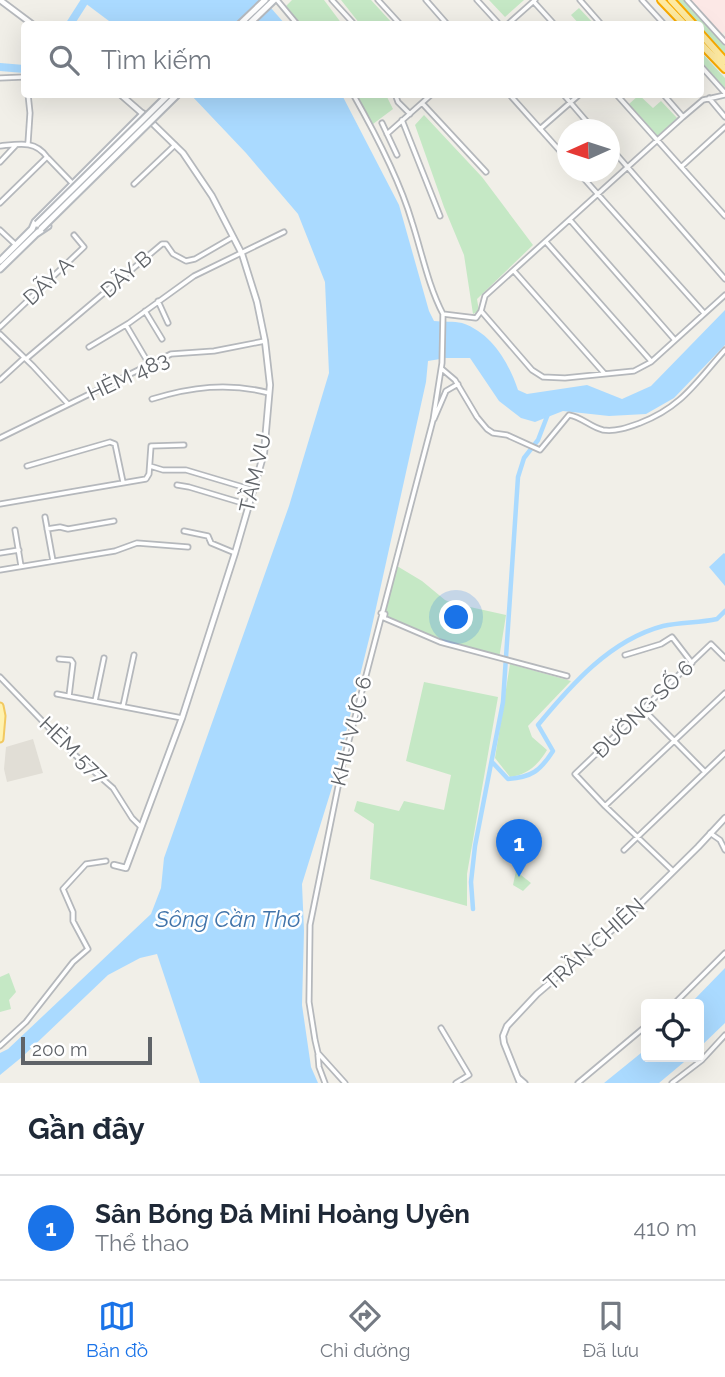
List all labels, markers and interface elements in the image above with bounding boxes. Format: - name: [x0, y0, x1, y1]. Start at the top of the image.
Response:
- search box: [21, 21, 704, 98]
- icon: search: [45, 41, 83, 79]
- text: Tìm kiếm: [101, 45, 212, 75]
- north arrow: [557, 119, 620, 182]
- street label: DÃY B: [95, 245, 157, 303]
- street label: DÃY A: [18, 252, 78, 310]
- street label: HẺM 483: [83, 346, 173, 406]
- street label: TẦM VU: [234, 431, 276, 515]
- your location: [439, 600, 473, 634]
- street label: ĐƯỜNG SỐ 6: [588, 655, 698, 763]
- street label: KHU VỰC 6: [325, 674, 377, 788]
- street label: HẺM 577: [34, 711, 114, 789]
- pin: 1: [496, 819, 542, 877]
- street label: TRẦN CHIÊN: [539, 892, 649, 996]
- water label: Sông Cần Thơ: [155, 905, 301, 932]
- map controls: [641, 999, 704, 1062]
- button: locate: [641, 999, 704, 1062]
- scale bar: [21, 1034, 152, 1066]
- text: 200 m: [32, 1038, 87, 1060]
- text: Gần đây: [28, 1111, 145, 1146]
- text: Sân Bóng Đá Mini Hoàng Uyên: [95, 1199, 470, 1229]
- text: 1: [45, 1214, 57, 1241]
- text: 410 m: [634, 1214, 697, 1241]
- text: Thể thao: [95, 1229, 189, 1256]
- tab: Bản đồ: [86, 1297, 148, 1361]
- tab: Chỉ đường: [320, 1297, 410, 1361]
- tab: Đã lưu: [582, 1297, 639, 1361]

